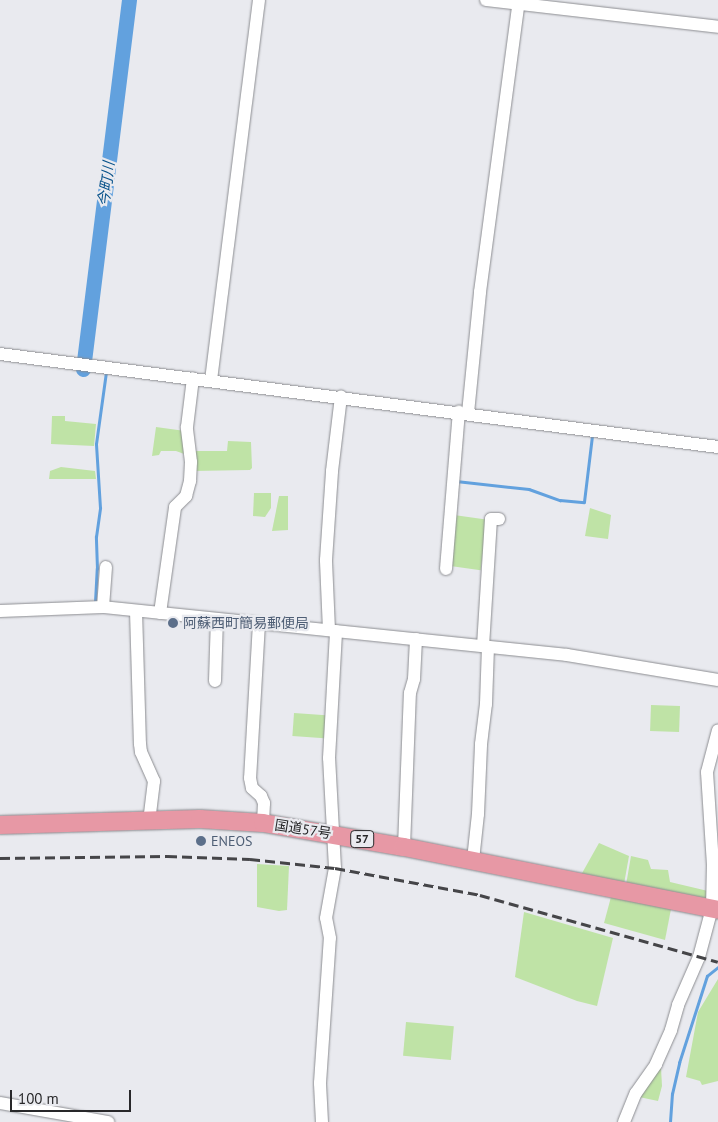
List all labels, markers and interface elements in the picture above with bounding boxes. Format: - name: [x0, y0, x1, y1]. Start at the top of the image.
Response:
- water label: 今町川: [94, 161, 118, 207]
- place label: 阿蘇西町簡易郵便局: [183, 615, 309, 631]
- marker: 阿蘇西町簡易郵便局: [167, 617, 179, 629]
- street label: 国道57号: [273, 816, 333, 842]
- road number: 57: [350, 830, 374, 849]
- place label: ENEOS: [211, 833, 252, 849]
- marker: ENEOS: [195, 835, 207, 847]
- scale bar: [12, 1080, 134, 1112]
- text: 100 m: [18, 1089, 59, 1108]

